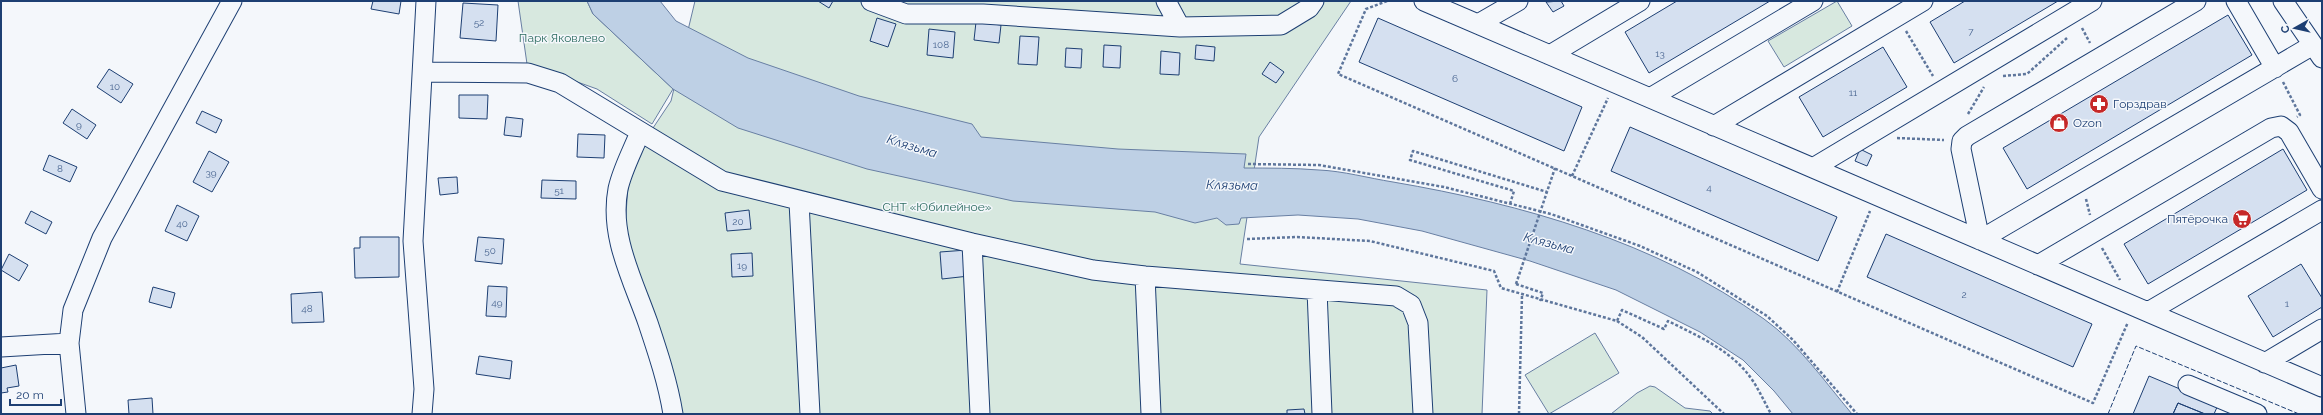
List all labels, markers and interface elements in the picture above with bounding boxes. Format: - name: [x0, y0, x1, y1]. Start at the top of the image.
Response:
- north arrow: [2275, 8, 2315, 48]
- house number: 52: [474, 17, 484, 28]
- text: С: [2279, 24, 2293, 34]
- house number: 7: [1968, 26, 1974, 37]
- park label: Парк Яковлево: [519, 31, 605, 45]
- house number: 108: [933, 39, 949, 50]
- house number: 13: [1655, 48, 1665, 59]
- house number: 6: [1452, 73, 1458, 84]
- house number: 10: [110, 81, 120, 92]
- house number: 11: [1849, 87, 1858, 98]
- pharmacy icon: Горздрав: [2088, 93, 2110, 115]
- place label: Горздрав: [2113, 97, 2167, 111]
- shop icon: Ozon: [2048, 112, 2070, 134]
- place label: Ozon: [2073, 116, 2102, 130]
- house number: 9: [76, 119, 82, 130]
- water label: Клязьма: [885, 131, 939, 161]
- house number: 8: [57, 163, 63, 174]
- house number: 39: [205, 167, 217, 178]
- water label: Клязьма: [1206, 177, 1258, 193]
- house number: 4: [1706, 182, 1712, 193]
- house number: 51: [554, 185, 565, 196]
- park label: СНТ «Юбилейное»: [882, 200, 992, 214]
- supermarket icon: Пятёрочка: [2231, 208, 2253, 230]
- place label: Пятёрочка: [2167, 212, 2228, 226]
- house number: 20: [732, 216, 744, 227]
- house number: 40: [176, 218, 188, 229]
- water label: Клязьма: [1522, 229, 1576, 257]
- house number: 50: [484, 245, 496, 256]
- house number: 19: [737, 260, 747, 271]
- house number: 2: [1961, 289, 1967, 300]
- house number: 49: [491, 297, 503, 308]
- house number: 1: [2285, 298, 2290, 309]
- house number: 48: [301, 303, 313, 314]
- scale bar: [10, 381, 61, 407]
- text: 20 m: [16, 388, 44, 402]

